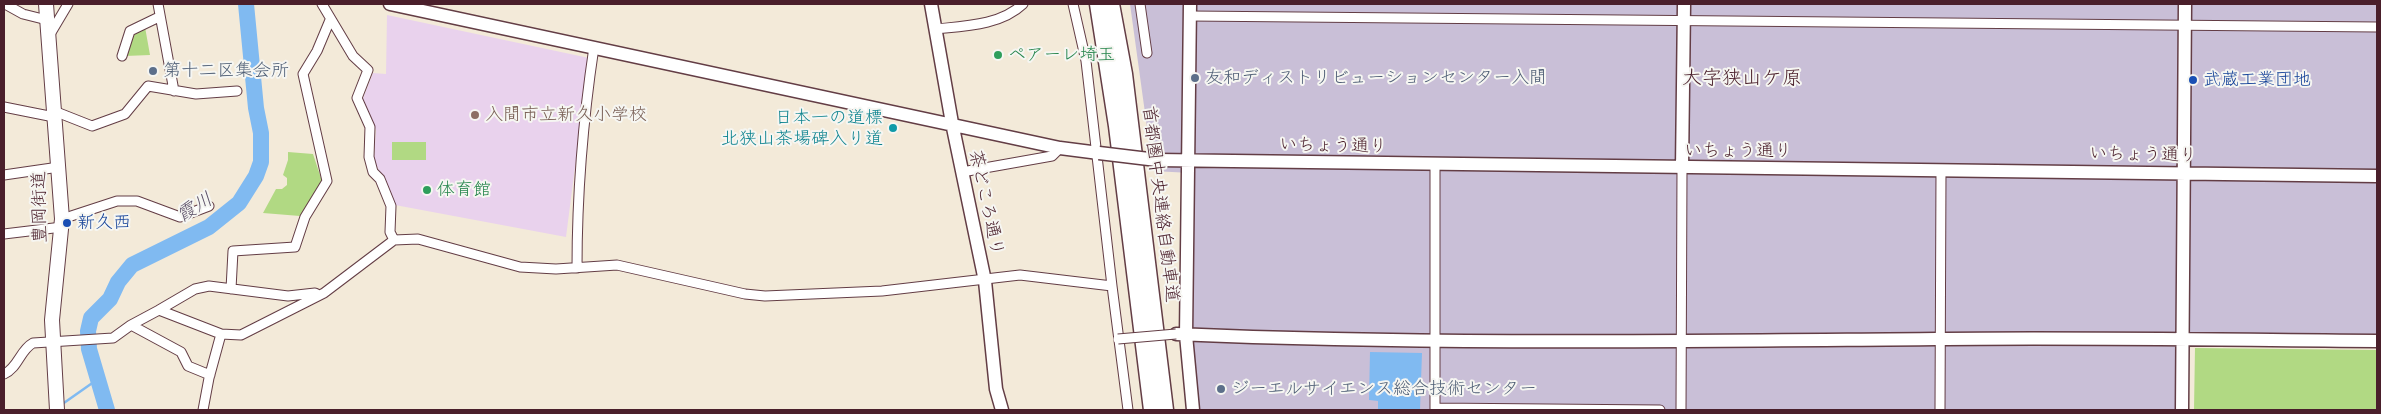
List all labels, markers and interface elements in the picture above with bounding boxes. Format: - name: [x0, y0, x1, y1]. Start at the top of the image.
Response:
- place label: ペアーレ埼玉: [1008, 44, 1115, 66]
- marker: ペアーレ埼玉: [992, 49, 1004, 61]
- place label: 第十二区集会所: [163, 60, 289, 82]
- marker: 第十二区集会所: [147, 65, 159, 77]
- place label: 友和ディストリビューションセンター入間: [1205, 67, 1547, 89]
- district label: 大字狭山ケ原: [1682, 67, 1802, 91]
- place label: 武蔵工業団地: [2203, 69, 2311, 91]
- marker: 友和ディストリビューションセンター入間: [1189, 72, 1201, 84]
- marker: 武蔵工業団地: [2187, 74, 2199, 86]
- place label: 入間市立新久小学校: [485, 104, 647, 126]
- street label: 首都圏中央連絡自動車道: [1137, 104, 1183, 304]
- place label: 日本一の道標 北狭山茶場碑入り道: [721, 107, 883, 150]
- marker: 入間市立新久小学校: [469, 109, 481, 121]
- marker: 日本一の道標 北狭山茶場碑入り道: [887, 122, 899, 134]
- street label: いちょう通り: [1279, 134, 1387, 158]
- street label: いちょう通り: [1684, 140, 1792, 162]
- street label: いちょう通り: [2089, 143, 2197, 167]
- street label: 茶どころ通り: [964, 148, 1008, 258]
- street label: 豊岡街道: [29, 171, 51, 243]
- place label: 体育館: [437, 179, 491, 201]
- marker: 体育館: [421, 184, 433, 196]
- water label: 霞川: [173, 188, 217, 228]
- place label: 新久西: [77, 212, 131, 234]
- marker: 新久西: [61, 217, 73, 229]
- place label: ジーエルサイエンス総合技術センター: [1231, 378, 1537, 400]
- marker: ジーエルサイエンス総合技術センター: [1215, 383, 1227, 395]

